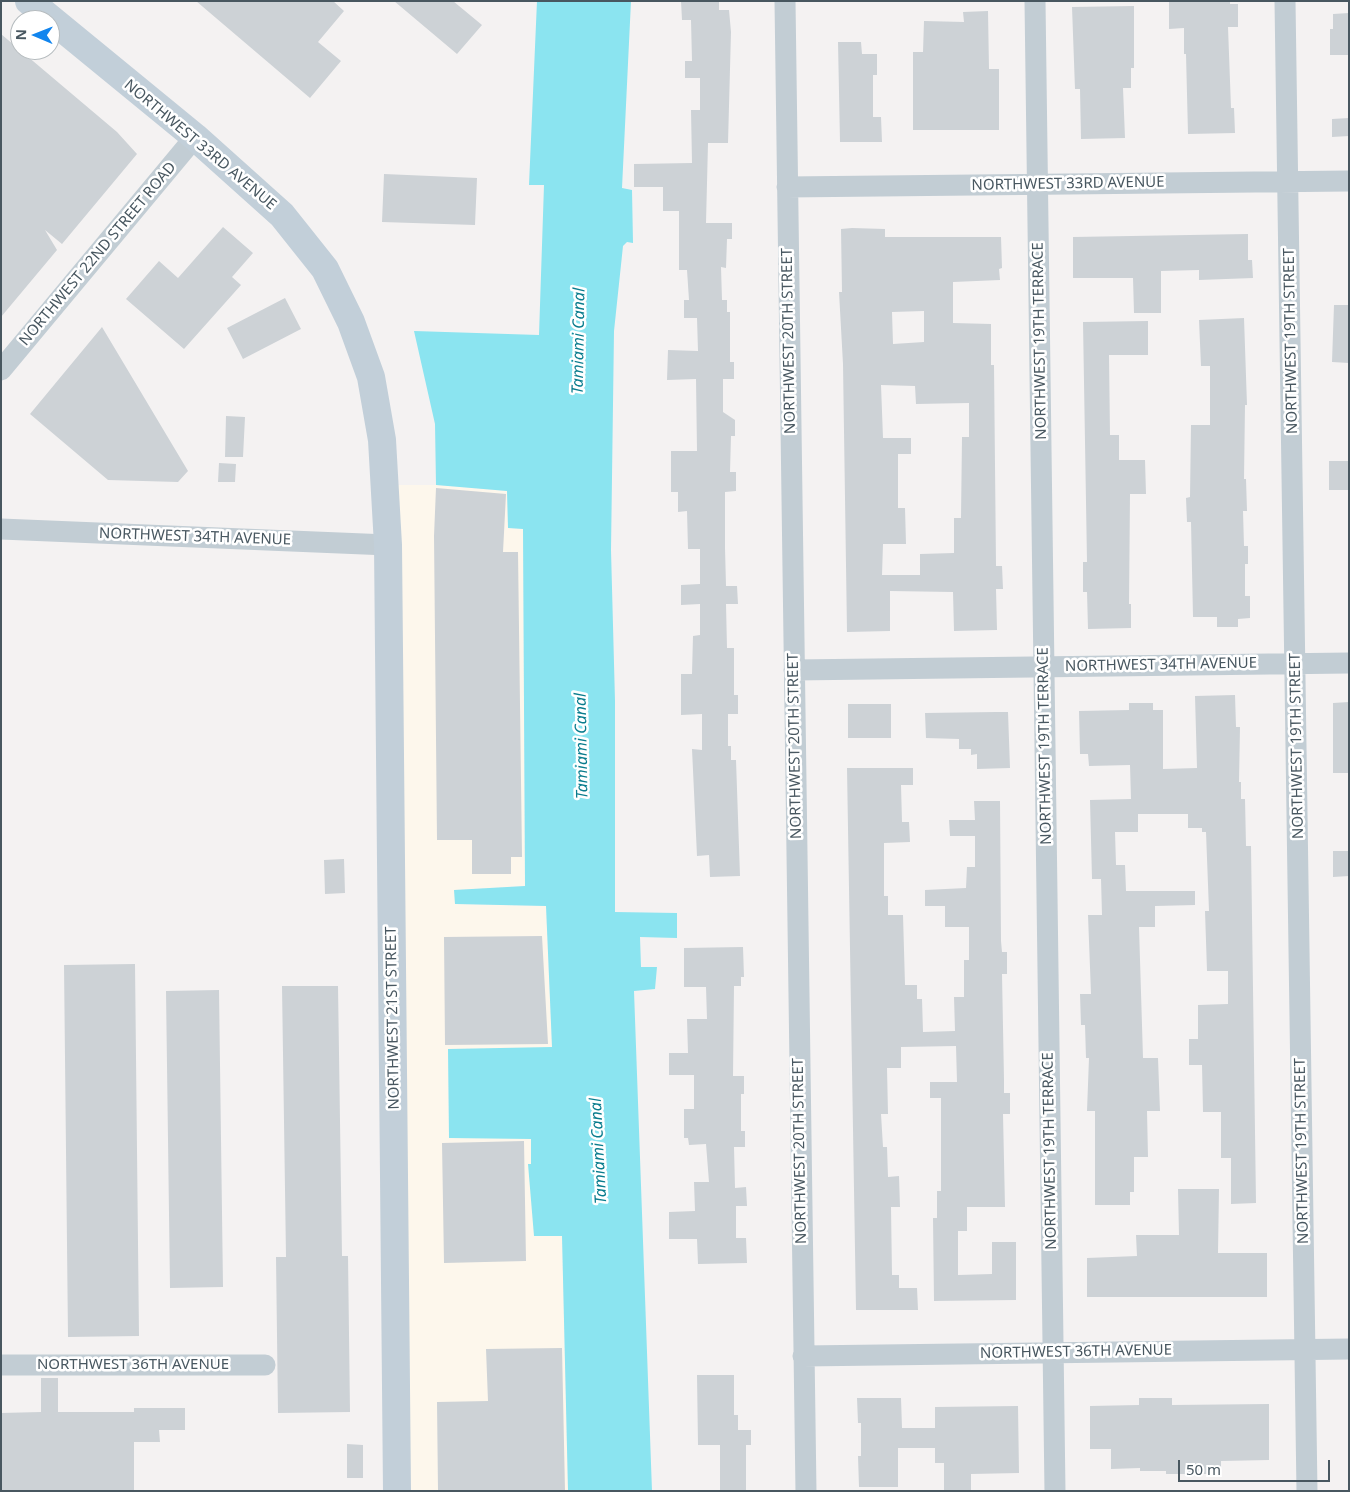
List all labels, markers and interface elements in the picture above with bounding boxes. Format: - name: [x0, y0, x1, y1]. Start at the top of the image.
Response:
- north arrow: [10, 10, 60, 60]
- text: N: [11, 29, 30, 41]
- street label: NORTHWEST 33RD AVENUE: [120, 76, 280, 214]
- street label: NORTHWEST 22ND STREET ROAD: [16, 159, 180, 349]
- street label: NORTHWEST 33RD AVENUE: [971, 173, 1165, 195]
- street label: NORTHWEST 19TH TERRACE: [1029, 242, 1051, 440]
- street label: NORTHWEST 20TH STREET: [778, 248, 800, 434]
- street label: NORTHWEST 19TH STREET: [1280, 248, 1302, 434]
- water label: Tamiami Canal: [568, 288, 590, 394]
- street label: NORTHWEST 34TH AVENUE: [99, 525, 291, 549]
- street label: NORTHWEST 19TH TERRACE: [1034, 647, 1056, 845]
- street label: NORTHWEST 20TH STREET: [784, 653, 806, 839]
- street label: NORTHWEST 19TH STREET: [1286, 653, 1308, 839]
- street label: NORTHWEST 34TH AVENUE: [1065, 654, 1257, 676]
- water label: Tamiami Canal: [571, 693, 593, 799]
- street label: NORTHWEST 21ST STREET: [382, 926, 404, 1110]
- street label: NORTHWEST 19TH TERRACE: [1039, 1052, 1061, 1250]
- street label: NORTHWEST 20TH STREET: [789, 1058, 811, 1244]
- street label: NORTHWEST 19TH STREET: [1291, 1058, 1313, 1244]
- water label: Tamiami Canal: [587, 1097, 611, 1205]
- street label: NORTHWEST 36TH AVENUE: [980, 1341, 1172, 1363]
- street label: NORTHWEST 36TH AVENUE: [37, 1356, 229, 1374]
- scale bar: [1180, 1450, 1332, 1482]
- text: 50 m: [1186, 1459, 1221, 1479]

